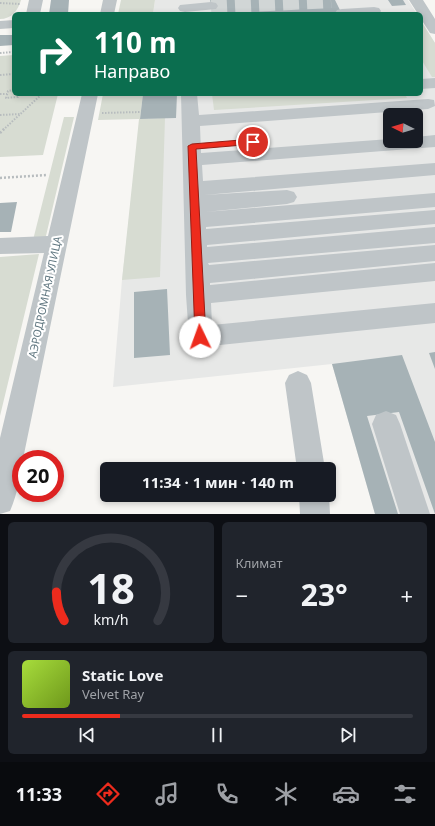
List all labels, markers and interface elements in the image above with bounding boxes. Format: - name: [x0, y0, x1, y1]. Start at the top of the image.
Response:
- text: 110 m: [94, 23, 177, 61]
- icon: right: [28, 28, 80, 80]
- text: Направо: [94, 59, 170, 83]
- north arrow: [383, 108, 423, 148]
- map controls: [383, 108, 423, 148]
- pin: [236, 125, 270, 159]
- icon: arrive: [242, 131, 264, 153]
- street label: АЭРОДРОМНАЯ УЛИЦА: [24, 234, 65, 359]
- position arrow: [179, 316, 221, 358]
- speed limit sign: 20: [12, 450, 64, 502]
- text: 11:34 · 1 мин · 140 m: [142, 472, 294, 492]
- text: Климат: [236, 554, 282, 572]
- text: 18: [87, 559, 135, 615]
- text: 23°: [301, 574, 348, 615]
- text: −: [236, 580, 248, 610]
- text: +: [400, 580, 413, 610]
- text: km/h: [93, 609, 128, 628]
- text: Static Love: [82, 665, 163, 685]
- text: Velvet Ray: [82, 685, 144, 703]
- icon: previous: [76, 724, 98, 746]
- icon: pause: [206, 724, 228, 746]
- icon: next: [337, 724, 359, 746]
- icon: directions: [94, 780, 122, 808]
- icon: music: [153, 780, 181, 808]
- icon: phone: [213, 780, 241, 808]
- icon: climate: [272, 780, 300, 808]
- icon: car: [332, 780, 360, 808]
- icon: filters: [391, 780, 419, 808]
- text: 11:33: [16, 782, 62, 806]

